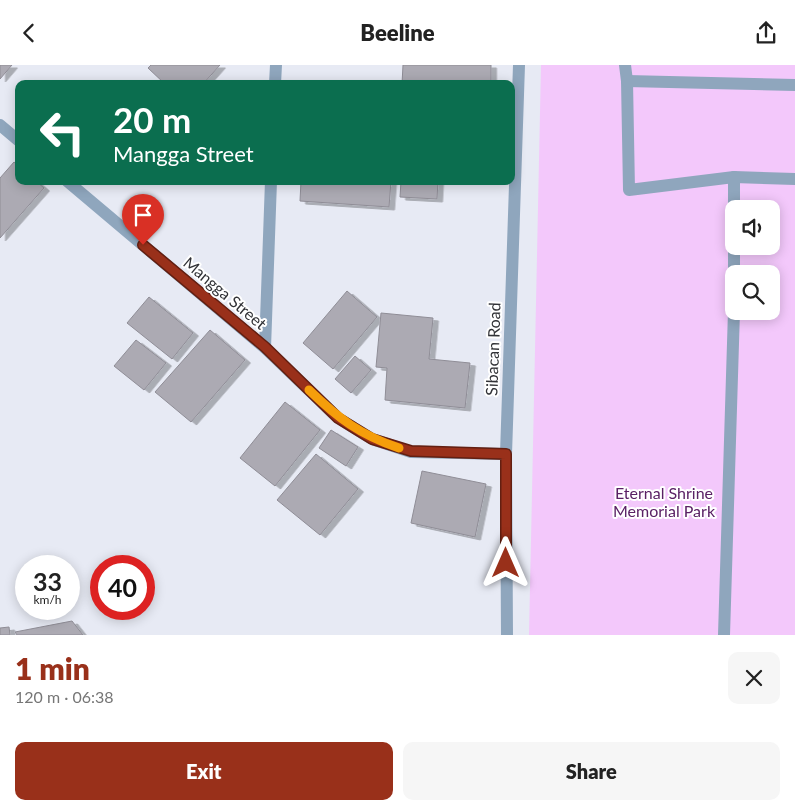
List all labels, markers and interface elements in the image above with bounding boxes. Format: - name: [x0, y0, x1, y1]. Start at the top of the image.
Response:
- icon: back: [15, 19, 43, 47]
- text: Beeline: [360, 19, 435, 46]
- icon: share: [752, 19, 780, 47]
- text: 20 m: [113, 98, 191, 140]
- icon: left: [30, 100, 95, 165]
- text: Mangga Street: [113, 140, 254, 167]
- pin: [122, 194, 164, 245]
- map controls: [725, 200, 780, 320]
- button: sound: [725, 200, 780, 255]
- icon: arrive: [129, 201, 157, 229]
- street label: Mangga Street: [180, 252, 271, 333]
- button: search: [725, 265, 780, 320]
- street label: Sibacan Road: [481, 302, 504, 396]
- park label: Eternal Shrine Memorial Park: [613, 483, 716, 520]
- position arrow: [479, 536, 531, 588]
- speed limit sign: 40: [90, 555, 155, 620]
- text: 33: [33, 566, 62, 596]
- text: km/h: [33, 592, 62, 607]
- text: 1 min: [15, 650, 90, 686]
- button: close: [728, 652, 780, 704]
- text: 120 m · 06:38: [15, 687, 114, 706]
- button: Exit: [15, 742, 393, 800]
- button: Share: [403, 742, 780, 800]

